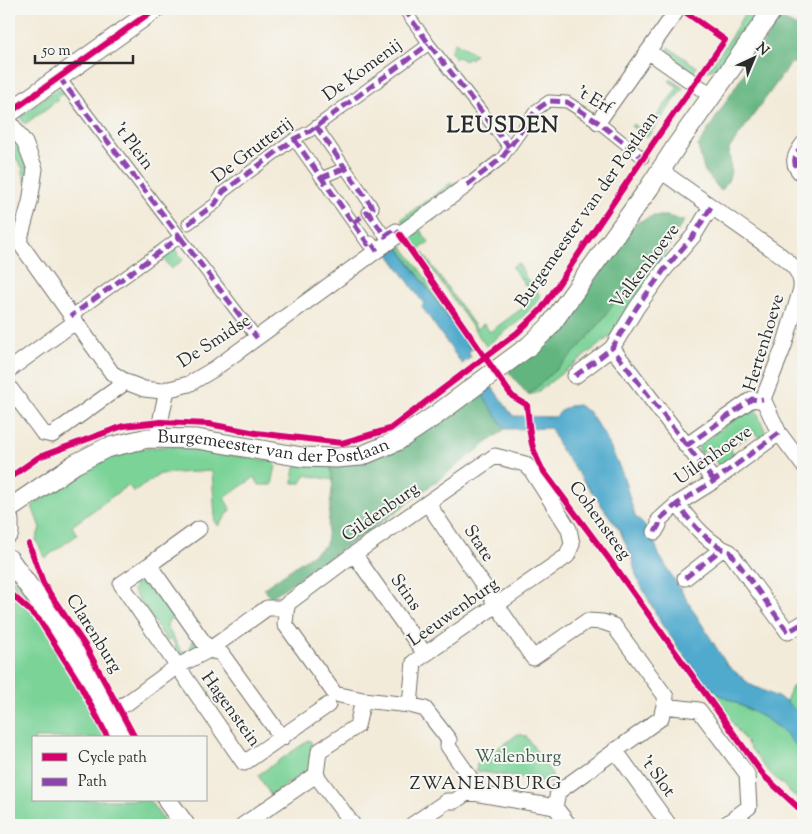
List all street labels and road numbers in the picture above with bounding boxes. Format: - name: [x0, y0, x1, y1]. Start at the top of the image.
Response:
- street label: De Komenij: [318, 33, 408, 109]
- street label: 't Erf: [571, 80, 618, 122]
- street label: Burgemeester van der Postlaan: [510, 106, 666, 314]
- street label: De Grutterij: [207, 112, 299, 190]
- street label: 't Plein: [107, 118, 160, 176]
- street label: Valkenhoeve: [605, 219, 687, 315]
- street label: Hertenhoeve: [738, 291, 792, 395]
- street label: De Smidse: [173, 309, 257, 375]
- street label: Uilenhoeve: [670, 420, 758, 492]
- street label: Burgemeester van der Postlaan: [157, 425, 394, 471]
- street label: Cohensteeg: [561, 476, 637, 566]
- street label: Gildenburg: [337, 477, 425, 549]
- street label: State: [456, 520, 500, 568]
- street label: Stins: [383, 569, 427, 617]
- street label: Leeuwenburg: [403, 572, 505, 654]
- street label: Clarenburg: [58, 589, 128, 679]
- street label: Hagenstein: [194, 667, 266, 753]
- street label: 't Slot: [633, 751, 681, 803]

